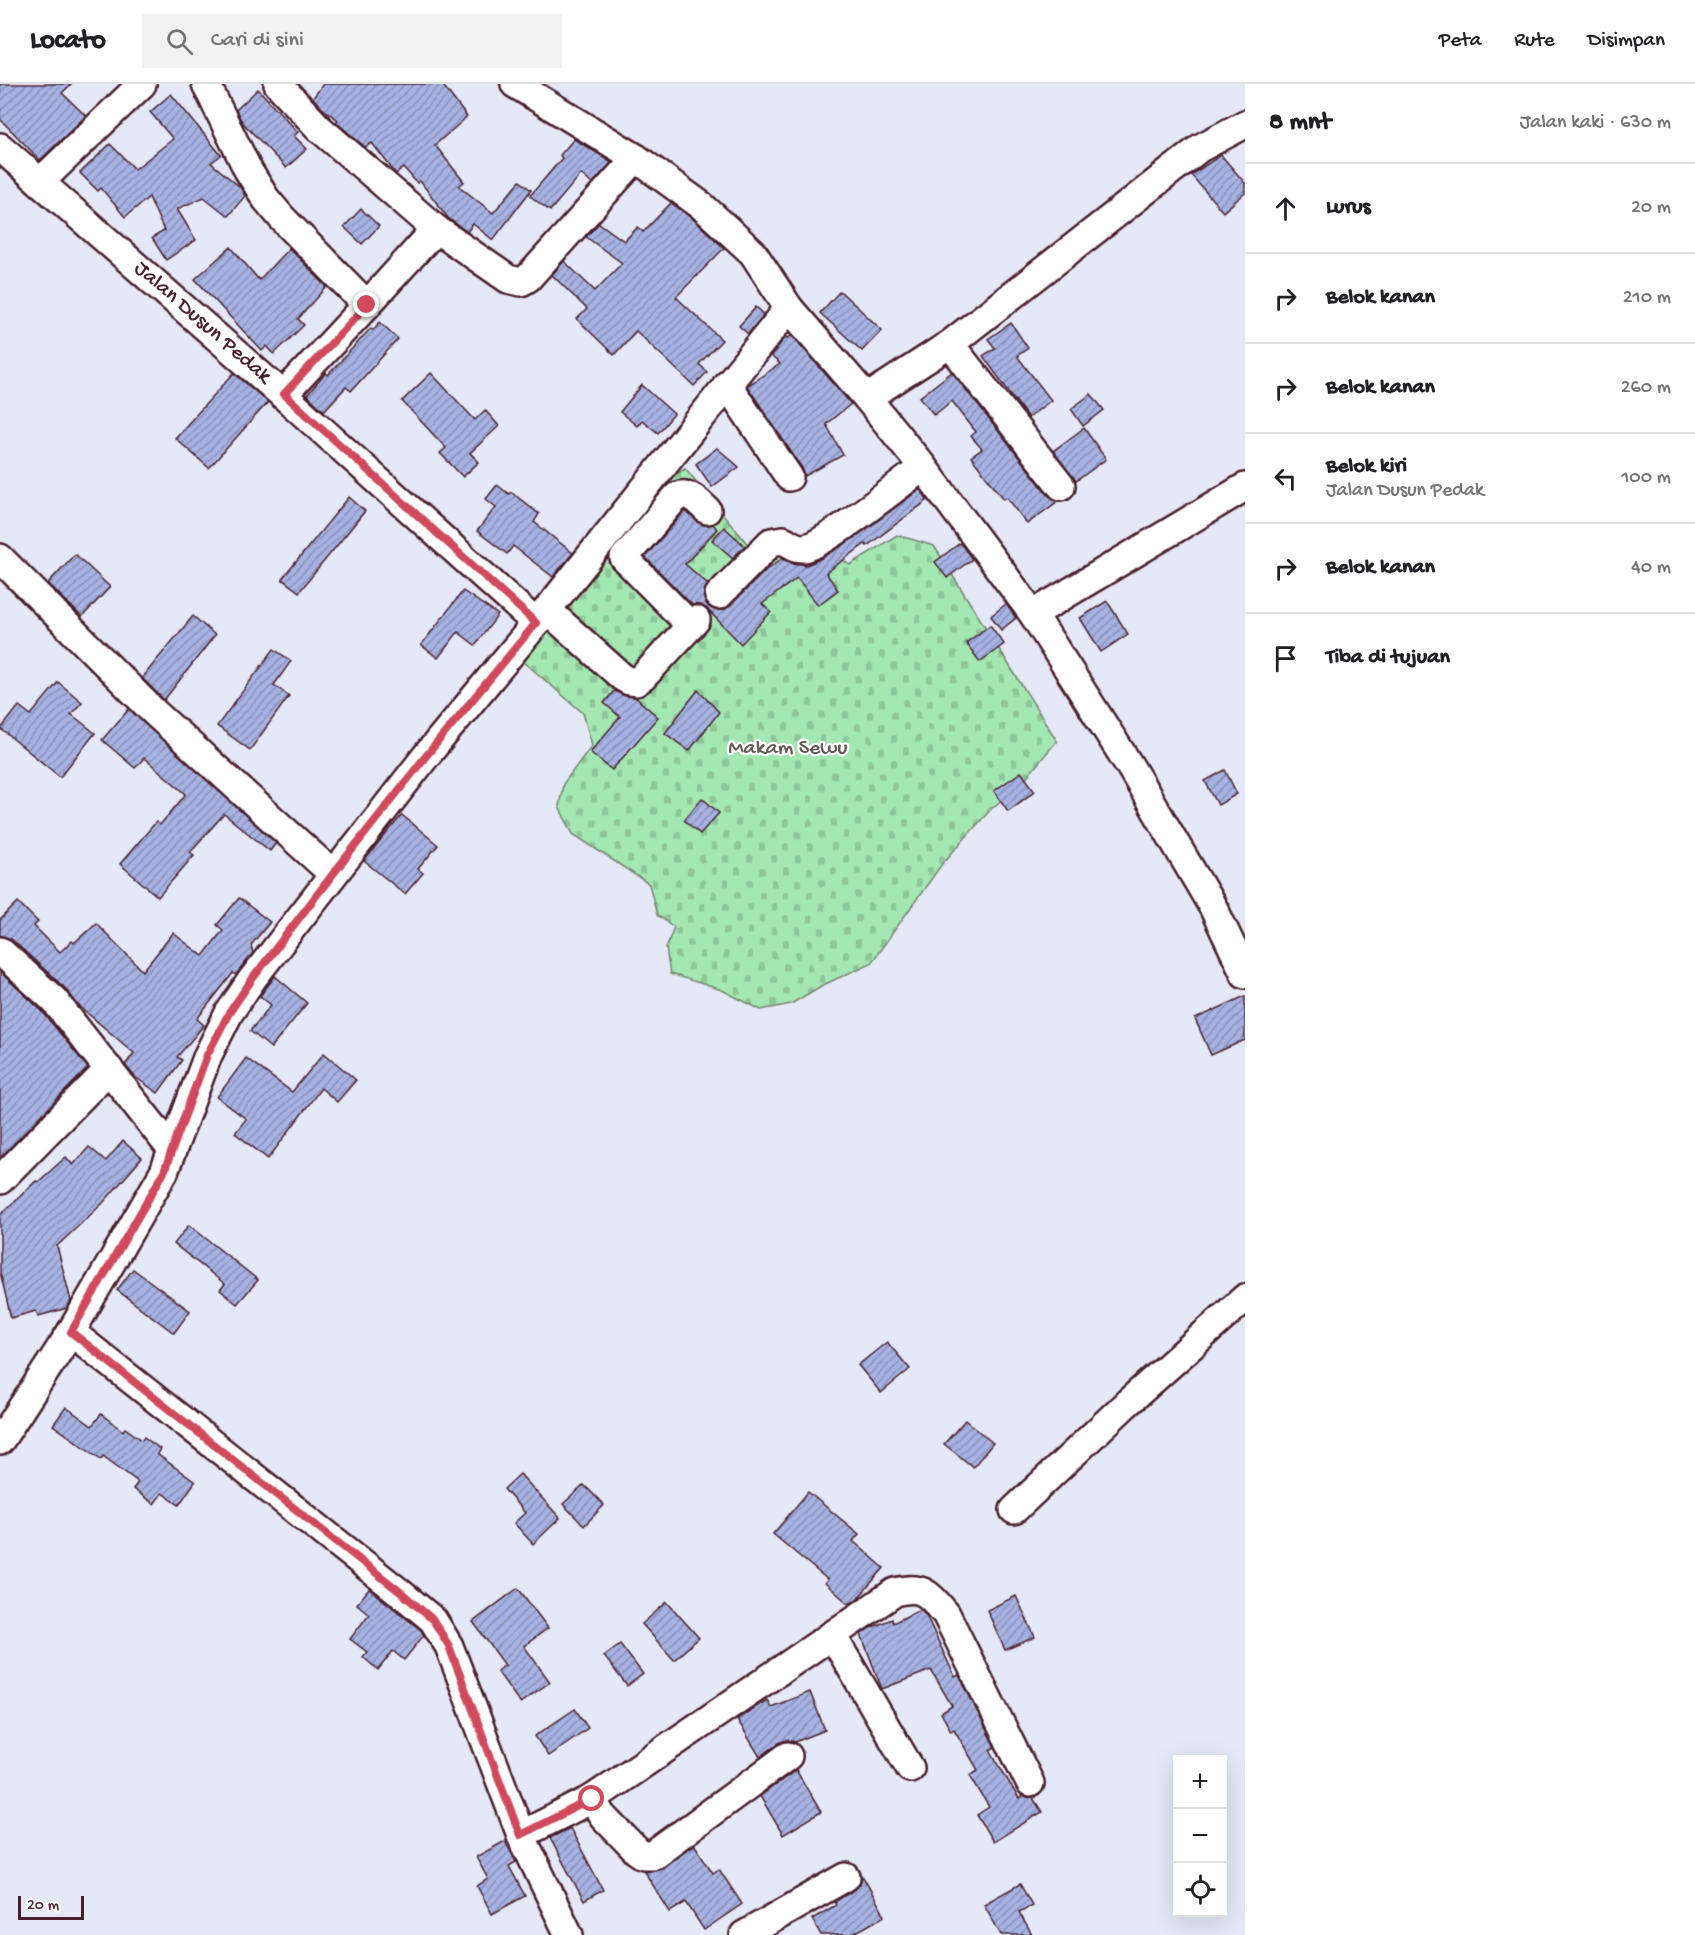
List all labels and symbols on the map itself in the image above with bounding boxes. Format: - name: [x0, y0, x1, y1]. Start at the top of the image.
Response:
- street label: Jalan Dusun Pedak: [128, 256, 278, 391]
- route end: [353, 291, 379, 317]
- park label: Makam Sewu: [728, 736, 848, 762]
- route start: [578, 1785, 604, 1811]
- scale bar: [18, 1893, 84, 1920]

